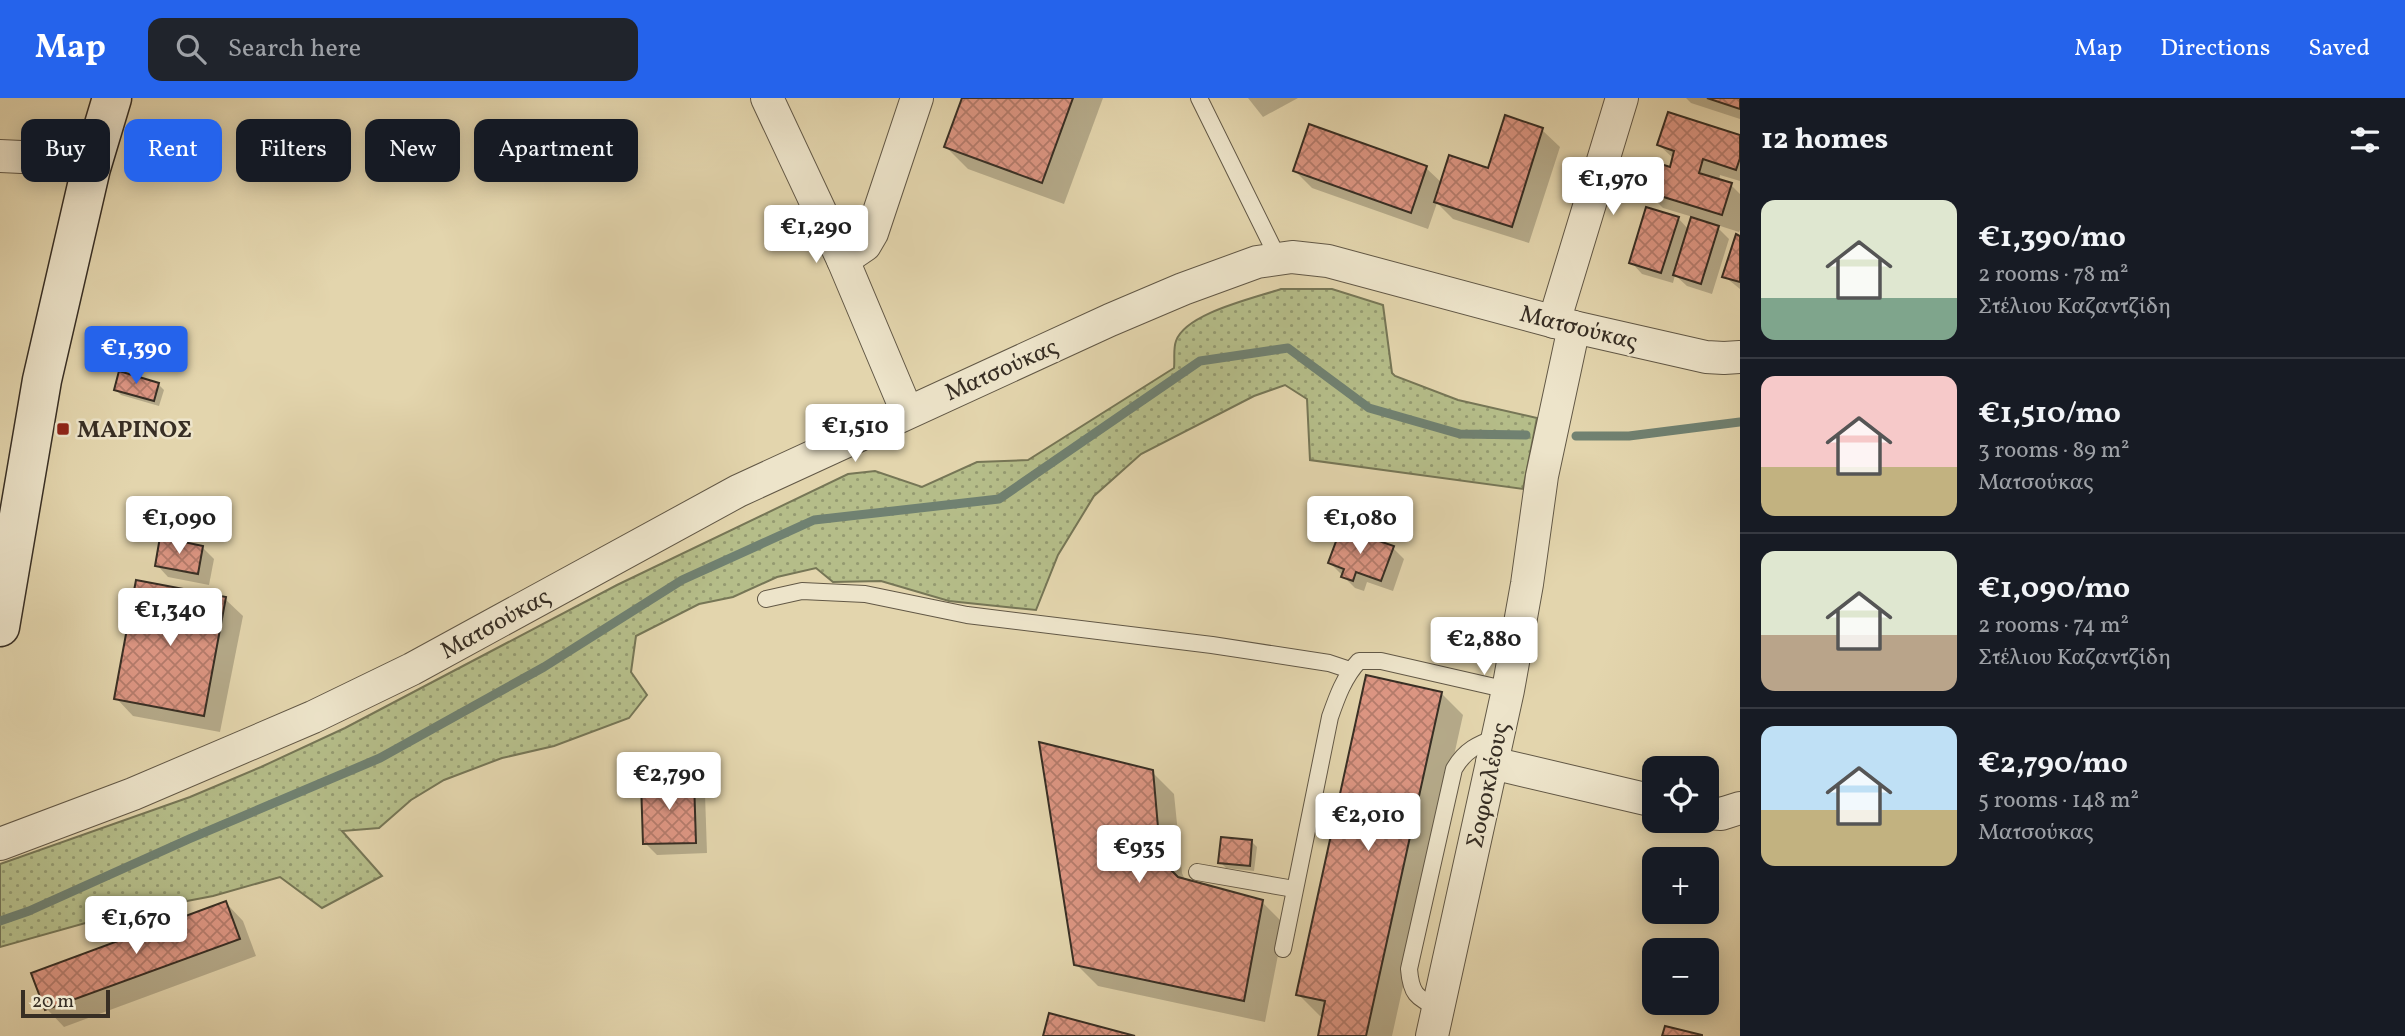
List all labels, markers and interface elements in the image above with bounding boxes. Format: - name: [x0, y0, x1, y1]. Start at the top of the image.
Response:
- search box: [148, 18, 638, 81]
- text: Map: [35, 26, 106, 72]
- icon: search: [172, 30, 210, 68]
- text: Search here: [228, 31, 361, 67]
- text: Map: [2074, 32, 2122, 66]
- text: Directions: [2160, 32, 2270, 66]
- text: Saved: [2308, 32, 2370, 66]
- chip: Buy: [21, 119, 110, 182]
- chip: Rent: [124, 119, 222, 182]
- chip: Filters: [236, 119, 351, 182]
- chip: New: [365, 119, 460, 182]
- chip: Apartment: [474, 119, 638, 182]
- text: 12 homes: [1761, 119, 1888, 161]
- icon: filters: [2346, 121, 2384, 159]
- pin: €1,970: [1556, 158, 1670, 217]
- text: €1,970: [1578, 164, 1648, 196]
- pin: €1,290: [759, 206, 873, 265]
- text: €1,290: [780, 212, 852, 244]
- text: €1,390/mo: [1978, 217, 2126, 259]
- icon: home: [1817, 228, 1901, 312]
- text: 2 rooms · 78 m²: [1978, 259, 2129, 291]
- text: Στέλιου Καζαντζίδη: [1978, 291, 2171, 323]
- street label: Ματσούκας: [1516, 298, 1641, 360]
- pin: €1,390: [79, 327, 193, 386]
- street label: Ματσούκας: [940, 331, 1064, 411]
- text: €1,390: [101, 333, 171, 365]
- text: €1,510/mo: [1978, 393, 2121, 435]
- pin: €1,510: [798, 404, 912, 464]
- icon: home: [1817, 404, 1901, 488]
- text: €1,510: [821, 411, 889, 443]
- place label: ΜΑΡΙΝΟΣ: [77, 414, 192, 448]
- marker: ΜΑΡΙΝΟΣ: [55, 421, 71, 437]
- text: 3 rooms · 89 m²: [1978, 435, 2130, 467]
- text: Ματσούκας: [1978, 467, 2094, 499]
- pin: €1,090: [122, 496, 236, 556]
- pin: €1,080: [1303, 496, 1417, 556]
- text: €1,090: [142, 503, 216, 535]
- text: €1,080: [1323, 503, 1397, 535]
- text: €1,090/mo: [1978, 568, 2130, 610]
- icon: home: [1817, 579, 1901, 663]
- street label: Ματσούκας: [435, 581, 557, 669]
- pin: €1,340: [113, 588, 227, 648]
- text: €1,340: [134, 595, 206, 627]
- text: 2 rooms · 74 m²: [1978, 610, 2129, 642]
- pin: €2,880: [1427, 618, 1541, 677]
- text: €2,880: [1447, 624, 1521, 656]
- text: Στέλιου Καζαντζίδη: [1978, 642, 2171, 674]
- street label: Σοφοκλέους: [1459, 719, 1519, 852]
- text: €2,790/mo: [1978, 743, 2128, 785]
- pin: €2,790: [612, 752, 726, 812]
- icon: home: [1817, 754, 1901, 838]
- map controls: [1642, 756, 1719, 1015]
- button: locate: [1642, 756, 1719, 833]
- text: €2,790: [633, 759, 705, 791]
- text: 5 rooms · 148 m²: [1978, 785, 2139, 817]
- pin: €2,010: [1311, 794, 1425, 853]
- text: €2,010: [1331, 800, 1405, 832]
- text: Ματσούκας: [1978, 817, 2094, 849]
- pin: €935: [1098, 826, 1180, 885]
- text: €935: [1113, 832, 1165, 864]
- button: +: [1642, 847, 1719, 924]
- pin: €1,670: [79, 896, 193, 956]
- text: €1,670: [101, 903, 171, 935]
- button: −: [1642, 938, 1719, 1015]
- scale bar: [21, 987, 110, 1019]
- text: 20 m: [32, 989, 74, 1015]

